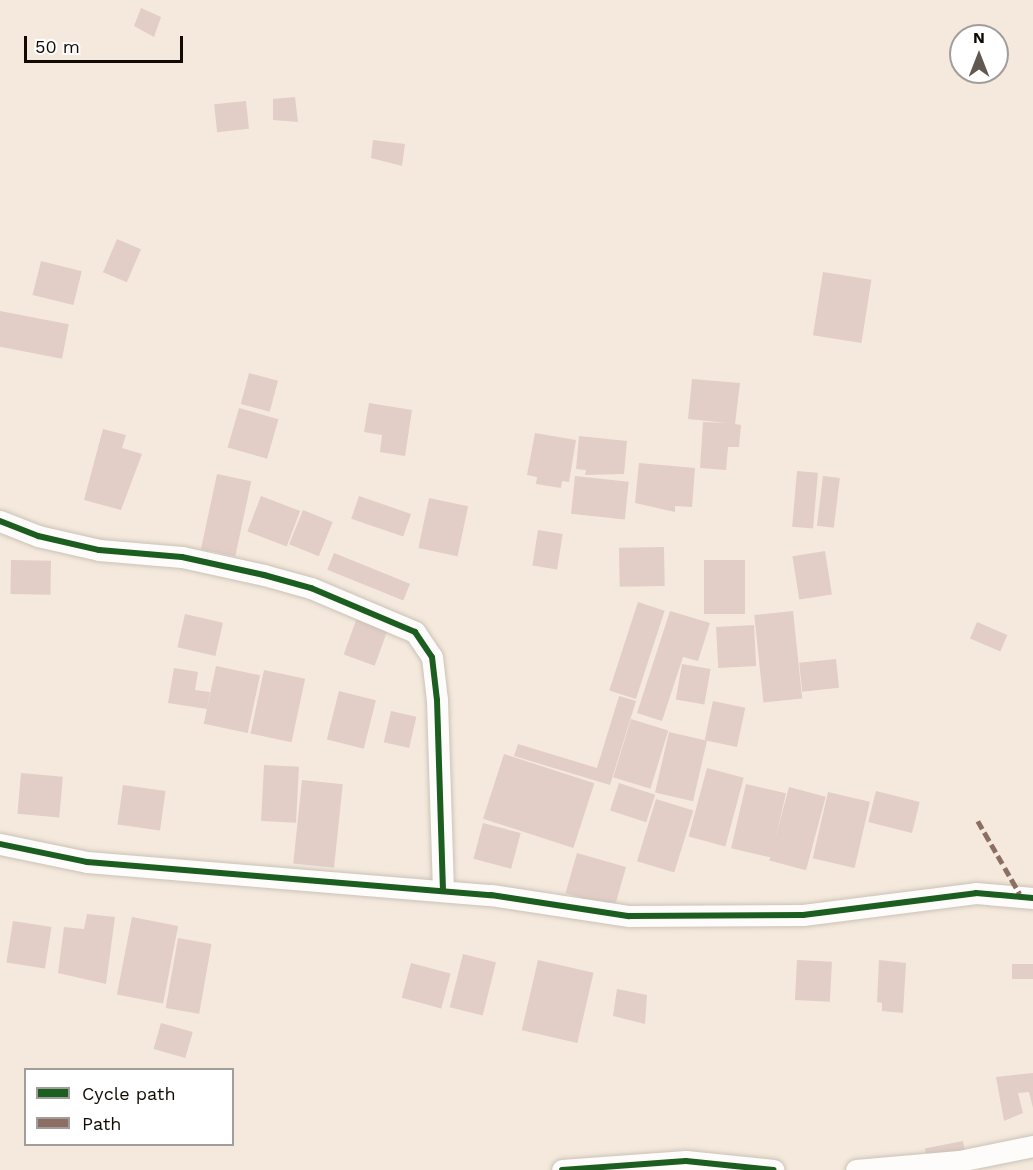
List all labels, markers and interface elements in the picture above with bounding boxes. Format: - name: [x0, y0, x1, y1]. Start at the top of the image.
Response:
- scale bar: [27, 24, 186, 62]
- north arrow: [949, 24, 1009, 84]
- text: N: [973, 28, 985, 47]
- text: 50 m: [35, 36, 80, 57]
- legend: [24, 1068, 234, 1146]
- text: Cycle path: [82, 1083, 176, 1104]
- text: Path: [82, 1113, 122, 1134]

